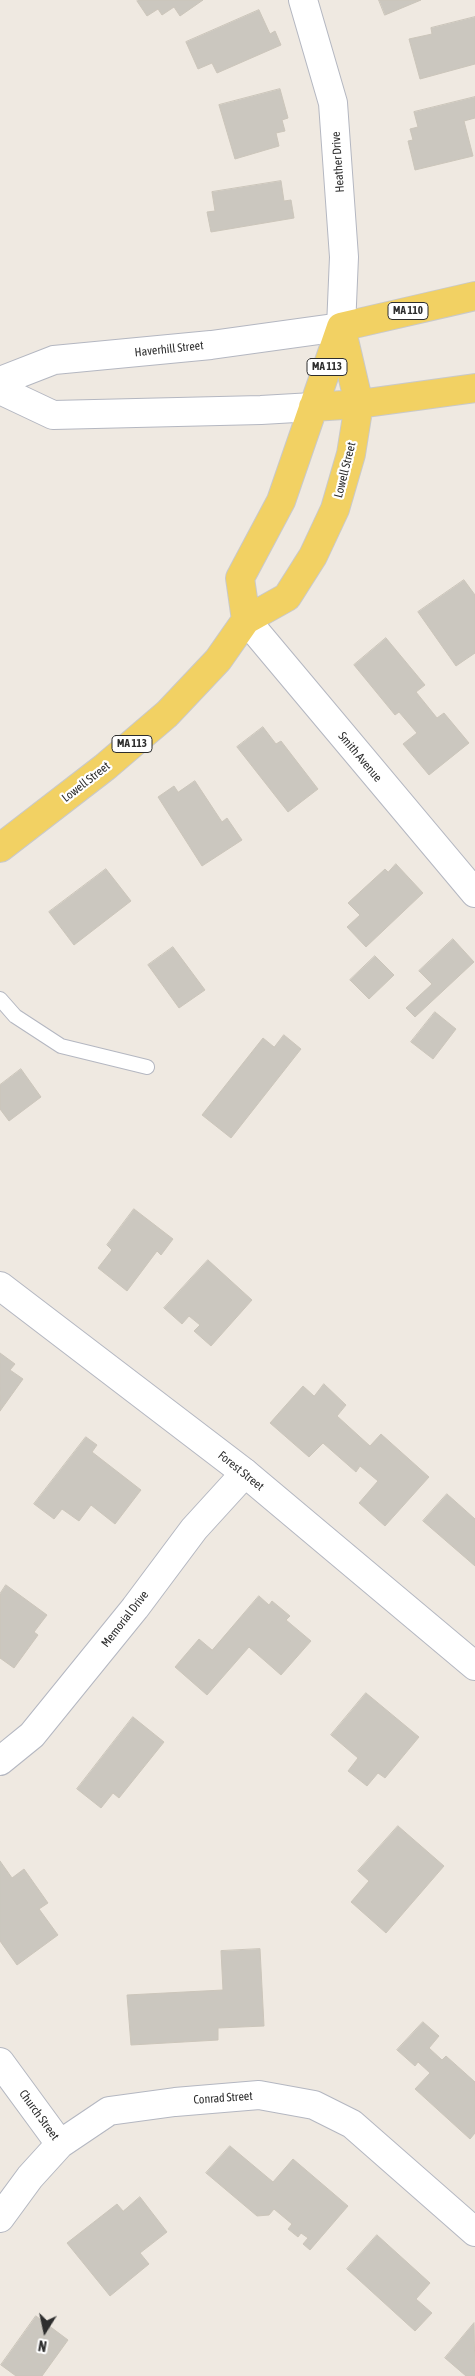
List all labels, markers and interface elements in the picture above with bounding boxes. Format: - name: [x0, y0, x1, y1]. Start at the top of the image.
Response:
- street label: Heather Drive: [329, 131, 347, 193]
- road number: MA 110: [388, 302, 428, 320]
- street label: Haverhill Street: [134, 338, 204, 360]
- road number: MA 113: [307, 358, 347, 376]
- street label: Lowell Street: [331, 441, 359, 499]
- street label: Smith Avenue: [335, 729, 385, 785]
- road number: MA 113: [112, 736, 152, 752]
- street label: Lowell Street: [59, 759, 113, 805]
- street label: Forest Street: [215, 1448, 267, 1494]
- street label: Memorial Drive: [98, 1588, 152, 1650]
- street label: Church Street: [16, 2087, 62, 2143]
- street label: Conrad Street: [193, 2089, 253, 2107]
- north arrow: [20, 2306, 70, 2356]
- text: N: [37, 2337, 48, 2354]

